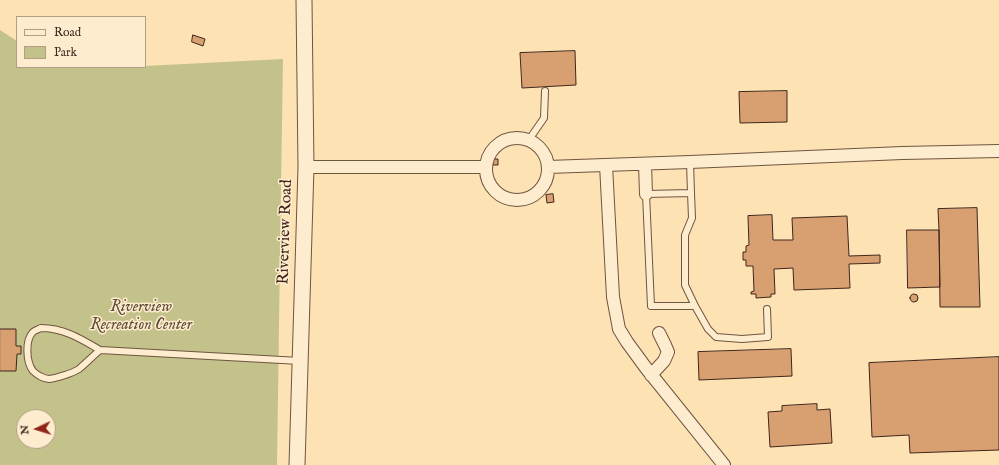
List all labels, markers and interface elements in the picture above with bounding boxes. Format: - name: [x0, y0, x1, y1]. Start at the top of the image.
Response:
- legend: [16, 16, 146, 68]
- text: Road: [54, 25, 81, 40]
- text: Park: [54, 45, 77, 60]
- street label: Riverview Road: [275, 179, 297, 285]
- park label: Riverview Recreation Center: [90, 298, 192, 336]
- north arrow: [16, 409, 56, 449]
- text: N: [18, 425, 32, 435]

